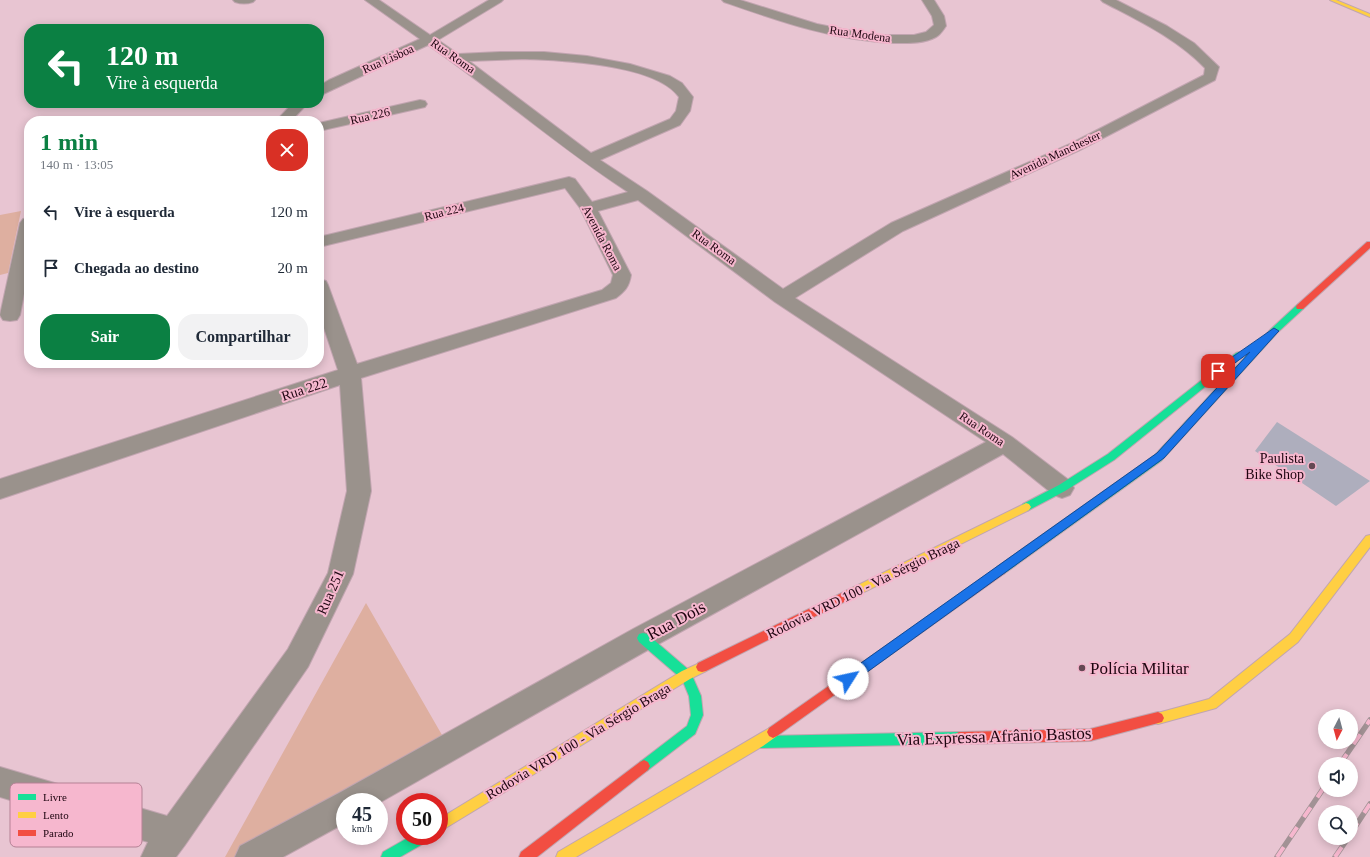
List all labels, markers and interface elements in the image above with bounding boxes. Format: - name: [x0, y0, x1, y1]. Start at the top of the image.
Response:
- street label: Rua Modena: [828, 23, 892, 45]
- street label: Rua Roma: [428, 36, 478, 77]
- icon: left: [40, 40, 92, 92]
- text: 120 m: [106, 40, 178, 71]
- street label: Rua Lisboa: [360, 41, 417, 77]
- text: Vire à esquerda: [106, 73, 218, 93]
- street label: Rua 226: [349, 105, 391, 127]
- street label: Avenida Manchester: [1007, 128, 1103, 182]
- text: 1 min: [40, 129, 98, 155]
- button: close: [266, 129, 308, 171]
- text: 140 m · 13:05: [40, 157, 113, 172]
- street label: Rua 224: [423, 200, 465, 224]
- icon: left: [40, 201, 62, 223]
- street label: Avenida Roma: [579, 203, 625, 273]
- text: Vire à esquerda: [74, 204, 175, 220]
- text: 120 m: [270, 204, 308, 220]
- street label: Rua Roma: [689, 226, 739, 268]
- icon: arrive: [40, 257, 62, 279]
- text: Chegada ao destino: [74, 260, 199, 276]
- text: 20 m: [278, 260, 308, 276]
- button: Sair: [40, 314, 170, 360]
- button: Compartilhar: [178, 314, 308, 360]
- pin: [1201, 354, 1235, 388]
- icon: arrive: [1207, 360, 1229, 382]
- street label: Rua 222: [279, 375, 329, 404]
- street label: Rua Roma: [957, 409, 1008, 449]
- place label: Paulista Bike Shop: [1245, 451, 1305, 482]
- marker: Paulista Bike Shop: [1307, 461, 1317, 471]
- street label: Rodovia VRD 100 - Via Sérgio Braga: [765, 535, 963, 642]
- street label: Rua 251: [314, 568, 347, 617]
- street label: Rua Dois: [644, 597, 709, 644]
- position arrow: [827, 658, 869, 700]
- place label: Polícia Militar: [1090, 659, 1189, 678]
- marker: Polícia Militar: [1077, 663, 1087, 673]
- street label: Rodovia VRD 100 - Via Sérgio Braga: [483, 680, 674, 803]
- north arrow: [1318, 709, 1358, 749]
- map controls: [1318, 709, 1358, 845]
- street label: Via Expressa Afrânio Bastos: [896, 724, 1092, 749]
- button: sound: [1318, 757, 1358, 797]
- legend: [10, 783, 142, 847]
- text: Livre: [43, 791, 67, 803]
- speed limit sign: 50: [396, 793, 448, 845]
- text: 45: [352, 803, 372, 825]
- button: search: [1318, 805, 1358, 845]
- text: Lento: [43, 809, 69, 821]
- text: km/h: [352, 823, 372, 834]
- text: Parado: [43, 827, 74, 839]

